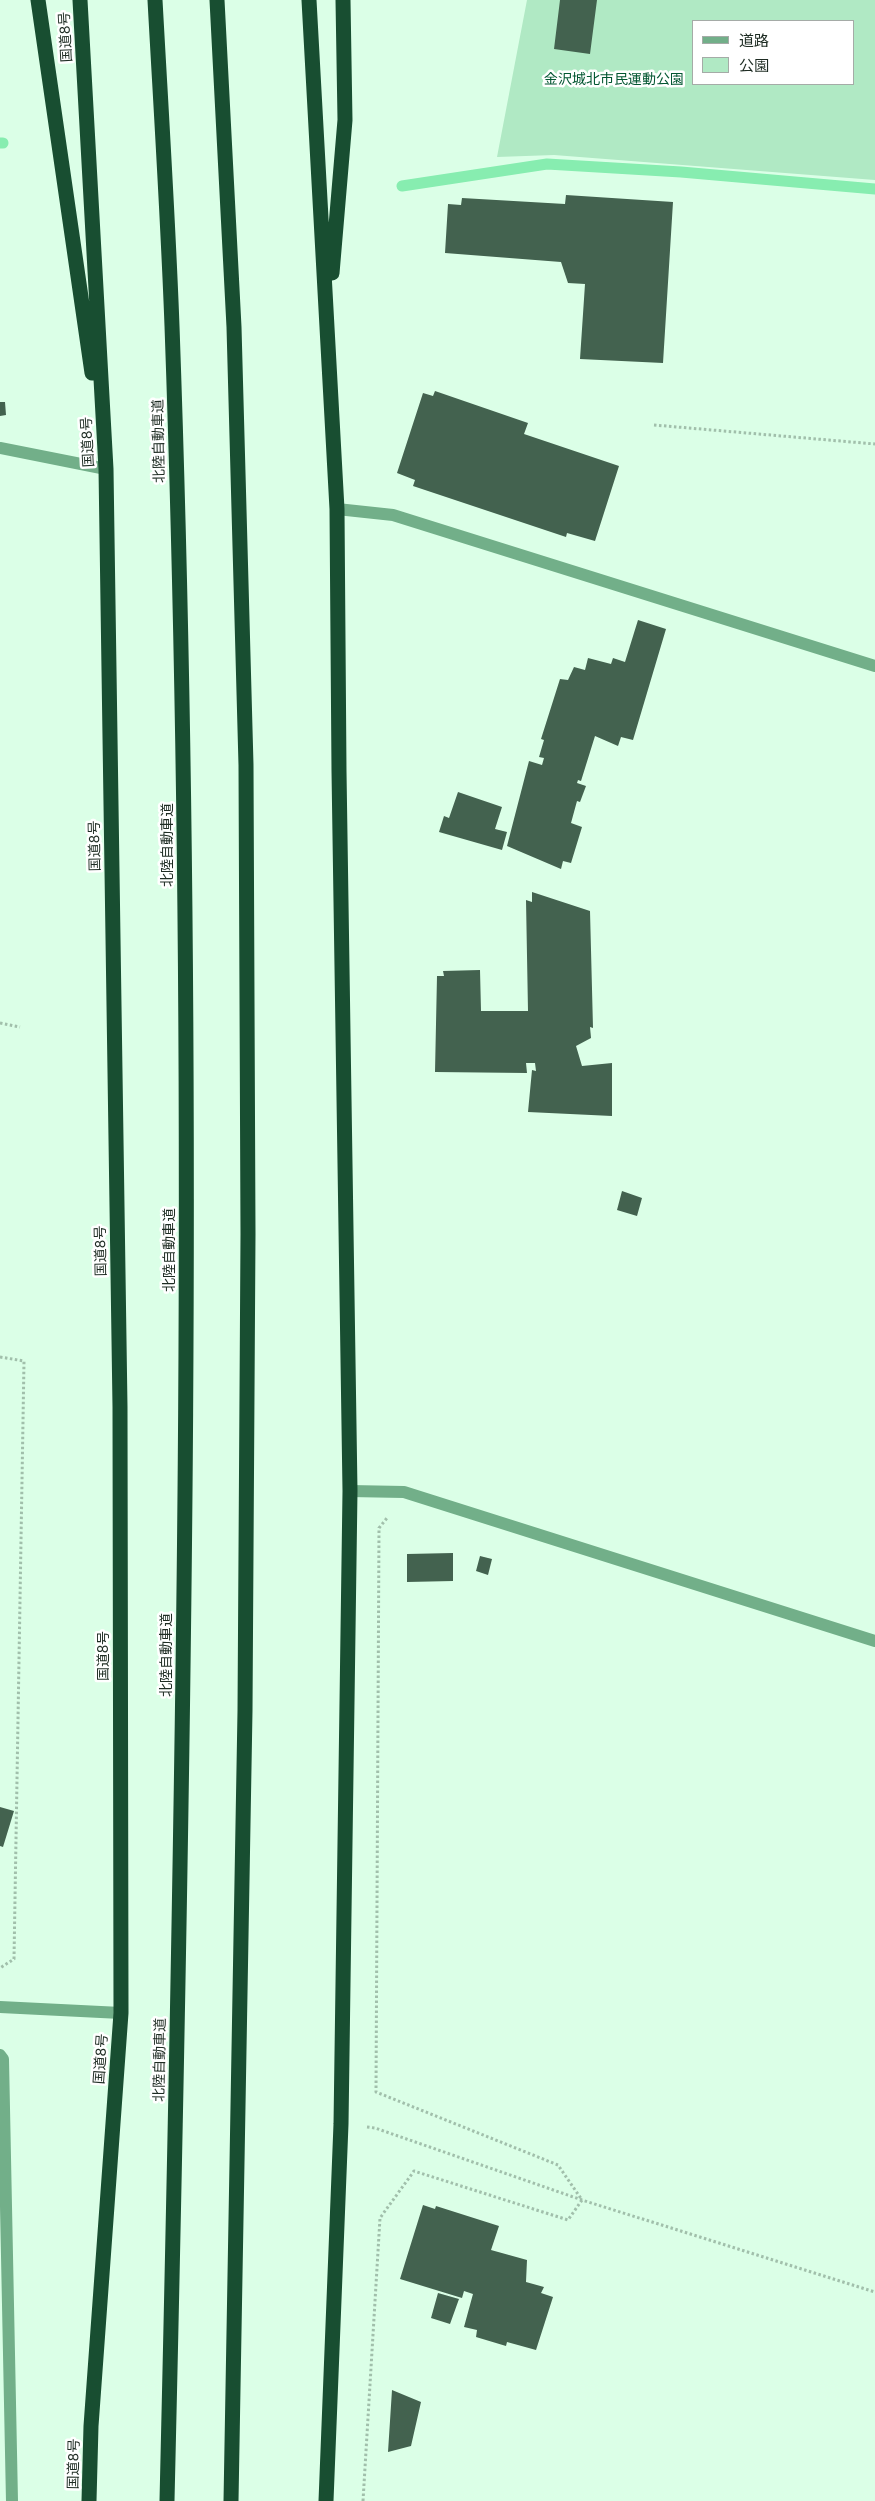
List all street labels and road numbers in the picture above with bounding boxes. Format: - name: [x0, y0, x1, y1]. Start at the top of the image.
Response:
- street label: 国道8号: [56, 11, 76, 63]
- street label: 北陸自動車道: [150, 399, 168, 483]
- street label: 国道8号: [78, 416, 98, 468]
- street label: 北陸自動車道: [160, 803, 176, 887]
- street label: 国道8号: [86, 821, 104, 871]
- street label: 北陸自動車道: [162, 1208, 178, 1292]
- street label: 国道8号: [92, 1226, 110, 1276]
- street label: 北陸自動車道: [159, 1613, 175, 1697]
- street label: 国道8号: [96, 1631, 112, 1681]
- street label: 北陸自動車道: [151, 2018, 169, 2102]
- street label: 国道8号: [91, 2033, 111, 2085]
- street label: 国道8号: [65, 2439, 83, 2489]

